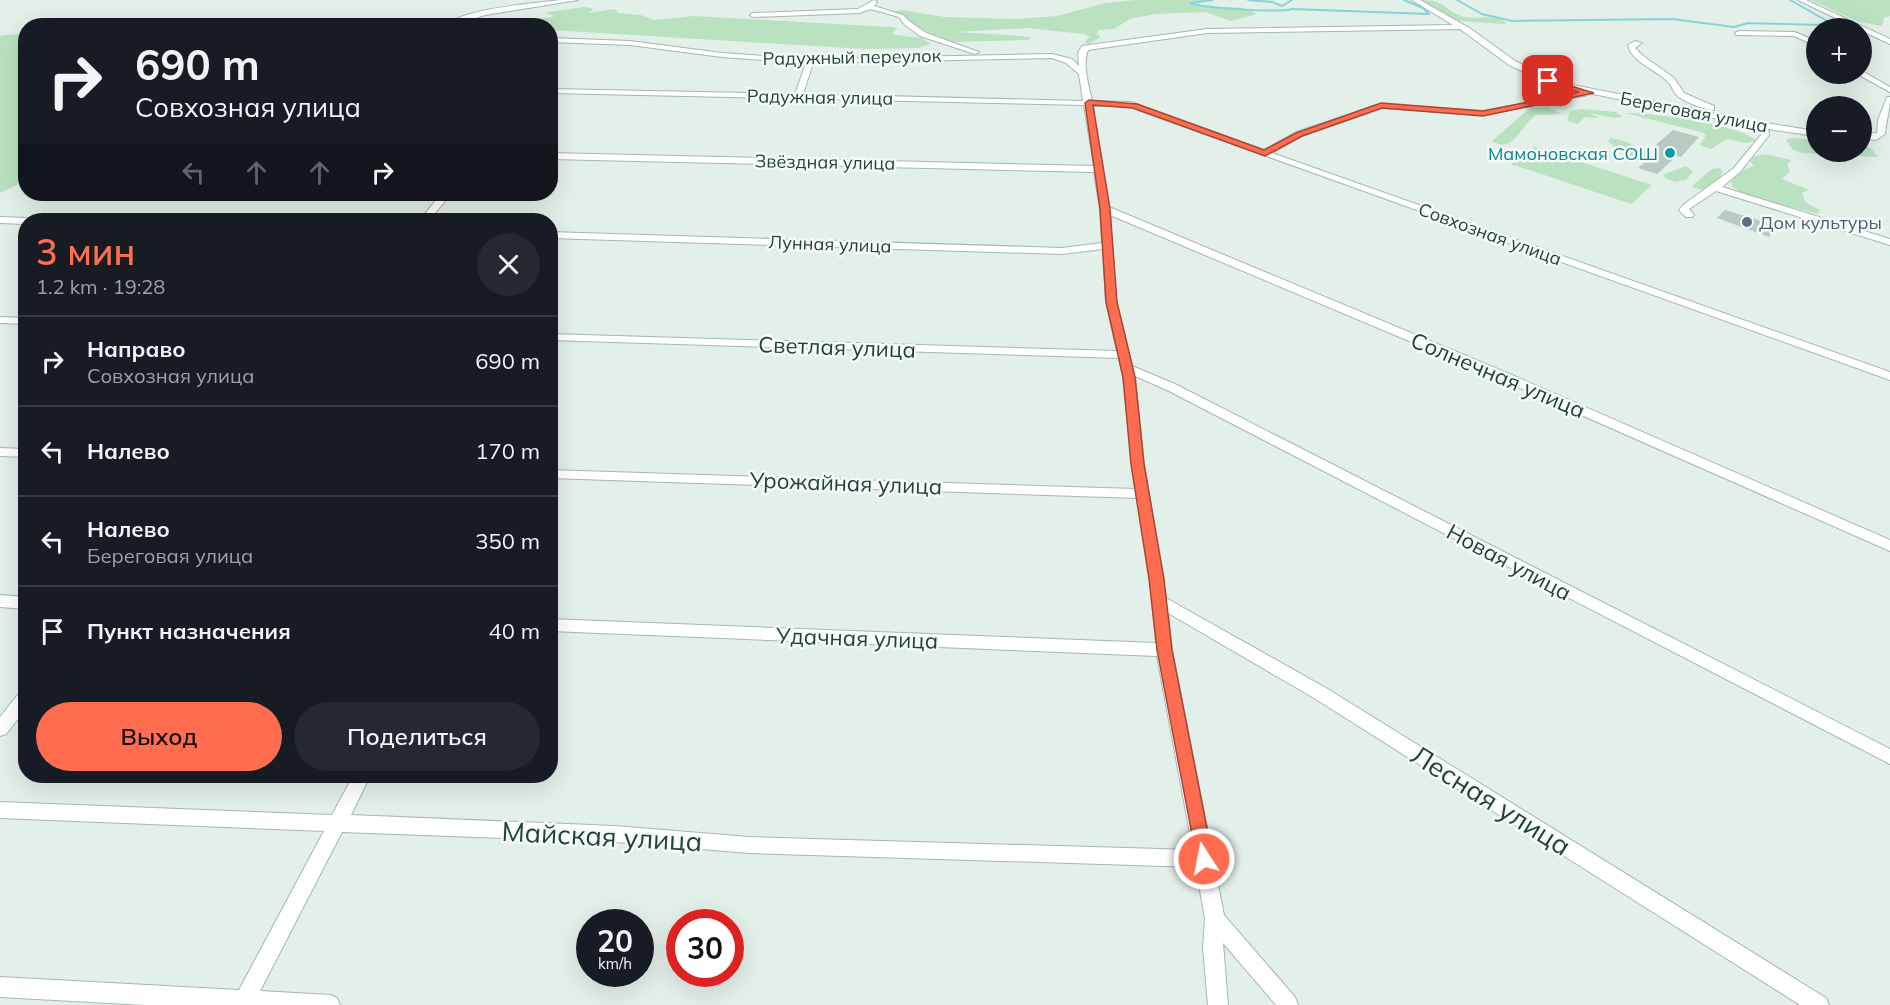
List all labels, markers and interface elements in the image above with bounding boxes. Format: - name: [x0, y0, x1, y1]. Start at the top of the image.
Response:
- map controls: [1806, 18, 1872, 162]
- button: +: [1806, 18, 1872, 84]
- text: 690 m: [135, 38, 260, 91]
- icon: right: [36, 42, 114, 120]
- street label: Радужный переулок: [762, 44, 942, 70]
- pin: [1522, 55, 1573, 106]
- icon: arrive: [1531, 64, 1564, 97]
- street label: Радужная улица: [747, 84, 893, 110]
- street label: Береговая улица: [1618, 86, 1770, 138]
- text: Совхозная улица: [135, 90, 361, 124]
- button: −: [1806, 96, 1872, 162]
- place label: Мамоновская СОШ: [1488, 142, 1658, 165]
- marker: Мамоновская СОШ: [1663, 146, 1677, 160]
- street label: Звёздная улица: [754, 149, 896, 175]
- icon: left: [177, 156, 210, 189]
- icon: ahead: [240, 156, 273, 189]
- icon: ahead: [303, 156, 336, 189]
- icon: right: [366, 156, 399, 189]
- street label: Совхозная улица: [1415, 197, 1565, 271]
- place label: Дом культуры: [1759, 211, 1882, 234]
- marker: Дом культуры: [1740, 215, 1754, 229]
- text: 3 мин: [36, 229, 135, 274]
- street label: Лунная улица: [768, 230, 892, 258]
- button: close: [477, 233, 540, 296]
- text: 1.2 km · 19:28: [36, 274, 165, 299]
- street label: Солнечная улица: [1407, 326, 1589, 424]
- street label: Светлая улица: [758, 330, 916, 364]
- text: Направо: [87, 335, 185, 363]
- icon: right: [36, 345, 69, 378]
- text: 690 m: [475, 347, 540, 375]
- text: Совхозная улица: [87, 363, 254, 388]
- icon: left: [36, 435, 69, 468]
- text: Налево: [87, 437, 170, 465]
- text: 170 m: [475, 437, 540, 465]
- street label: Урожайная улица: [748, 466, 943, 500]
- text: Налево: [87, 515, 170, 543]
- street label: Новая улица: [1442, 517, 1576, 607]
- icon: left: [36, 525, 69, 558]
- text: 350 m: [475, 527, 540, 555]
- text: Береговая улица: [87, 543, 253, 568]
- icon: arrive: [36, 615, 69, 648]
- text: Пункт назначения: [87, 617, 291, 645]
- text: 40 m: [489, 617, 540, 645]
- street label: Удачная улица: [774, 621, 939, 655]
- button: Выход: [36, 702, 282, 771]
- button: Поделиться: [294, 702, 540, 771]
- street label: Лесная улица: [1405, 737, 1577, 863]
- street label: Майская улица: [501, 814, 703, 858]
- position arrow: [1172, 827, 1236, 891]
- speed limit sign: 30: [666, 909, 744, 987]
- text: 20: [597, 922, 633, 960]
- text: km/h: [598, 954, 632, 973]

